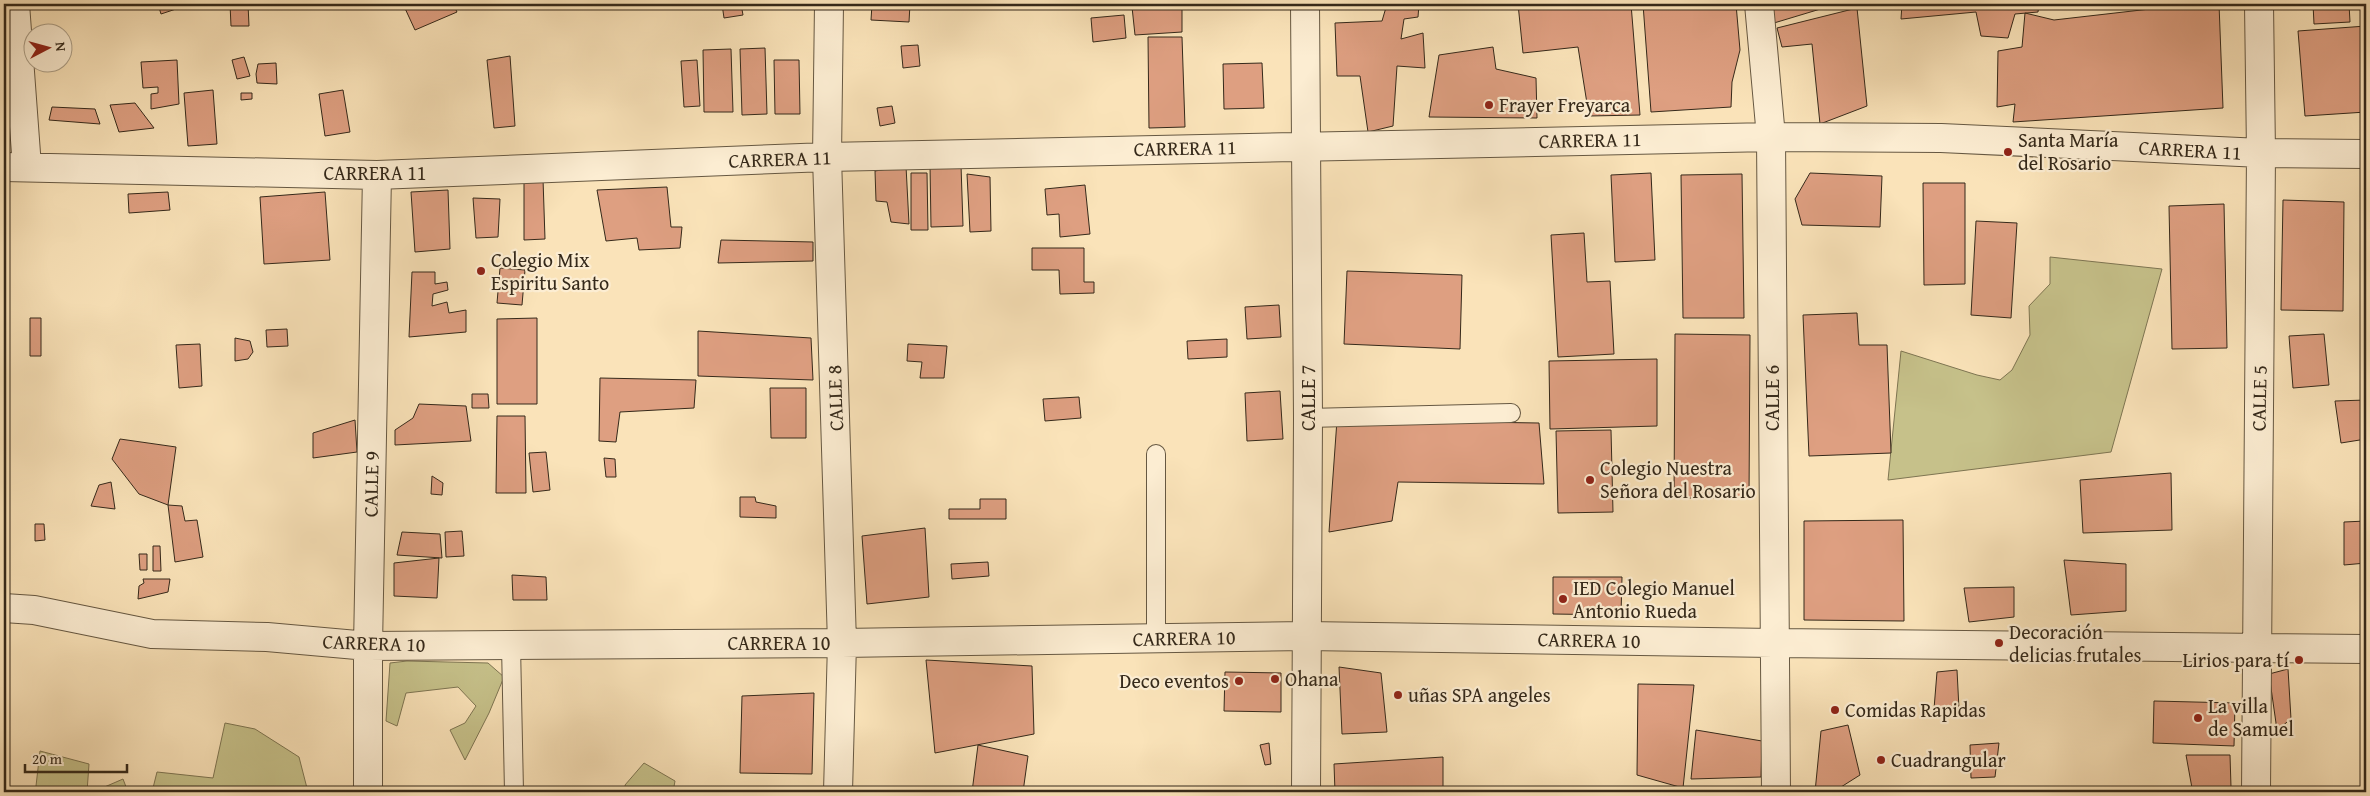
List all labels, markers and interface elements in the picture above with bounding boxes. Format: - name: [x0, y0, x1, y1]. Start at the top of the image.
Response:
- north arrow: [22, 22, 72, 72]
- text: N: [50, 41, 71, 53]
- place label: Frayer Freyarca: [1499, 90, 1631, 119]
- marker: Frayer Freyarca: [1483, 99, 1495, 111]
- street label: CARRERA 11: [1538, 124, 1642, 155]
- place label: Santa María del Rosario: [2018, 125, 2119, 177]
- street label: CARRERA 11: [1133, 132, 1237, 163]
- street label: CARRERA 11: [2138, 132, 2242, 167]
- street label: CARRERA 11: [728, 142, 832, 175]
- marker: Santa María del Rosario: [2002, 146, 2014, 158]
- street label: CARRERA 11: [324, 158, 426, 187]
- place label: Colegio Mix Espiritu Santo: [491, 245, 609, 297]
- marker: Colegio Mix Espiritu Santo: [475, 265, 487, 277]
- street label: CALLE 8: [819, 364, 850, 432]
- street label: CALLE 7: [1293, 365, 1322, 431]
- street label: CALLE 6: [1757, 365, 1786, 431]
- street label: CALLE 5: [2243, 365, 2274, 431]
- street label: CALLE 9: [355, 451, 386, 517]
- place label: Colegio Nuestra Señora del Rosario: [1600, 453, 1756, 505]
- marker: Colegio Nuestra Señora del Rosario: [1584, 474, 1596, 486]
- place label: IED Colegio Manuel Antonio Rueda: [1573, 573, 1735, 625]
- marker: IED Colegio Manuel Antonio Rueda: [1557, 593, 1569, 605]
- place label: Decoración delicias frutales: [2009, 617, 2142, 669]
- street label: CARRERA 10: [1132, 622, 1236, 653]
- street label: CARRERA 10: [1537, 624, 1641, 655]
- street label: CARRERA 10: [322, 626, 426, 659]
- street label: CARRERA 10: [728, 628, 830, 657]
- marker: Decoración delicias frutales: [1993, 637, 2005, 649]
- place label: Lirios para tí: [2182, 645, 2289, 674]
- marker: Lirios para tí: [2293, 654, 2305, 666]
- place label: Ohana: [1285, 664, 1339, 693]
- place label: Deco eventos: [1119, 666, 1229, 695]
- marker: Ohana: [1269, 673, 1281, 685]
- marker: Deco eventos: [1233, 675, 1245, 687]
- place label: uñas SPA angeles: [1408, 680, 1551, 709]
- marker: uñas SPA angeles: [1392, 689, 1404, 701]
- place label: La villa de Samuel: [2208, 691, 2294, 743]
- place label: Comidas Rapidas: [1845, 695, 1986, 724]
- marker: Comidas Rapidas: [1829, 704, 1841, 716]
- marker: La villa de Samuel: [2192, 712, 2204, 724]
- scale bar: [25, 741, 128, 773]
- place label: Cuadrangular: [1891, 745, 2006, 774]
- text: 20 m: [32, 748, 63, 769]
- marker: Cuadrangular: [1875, 754, 1887, 766]

